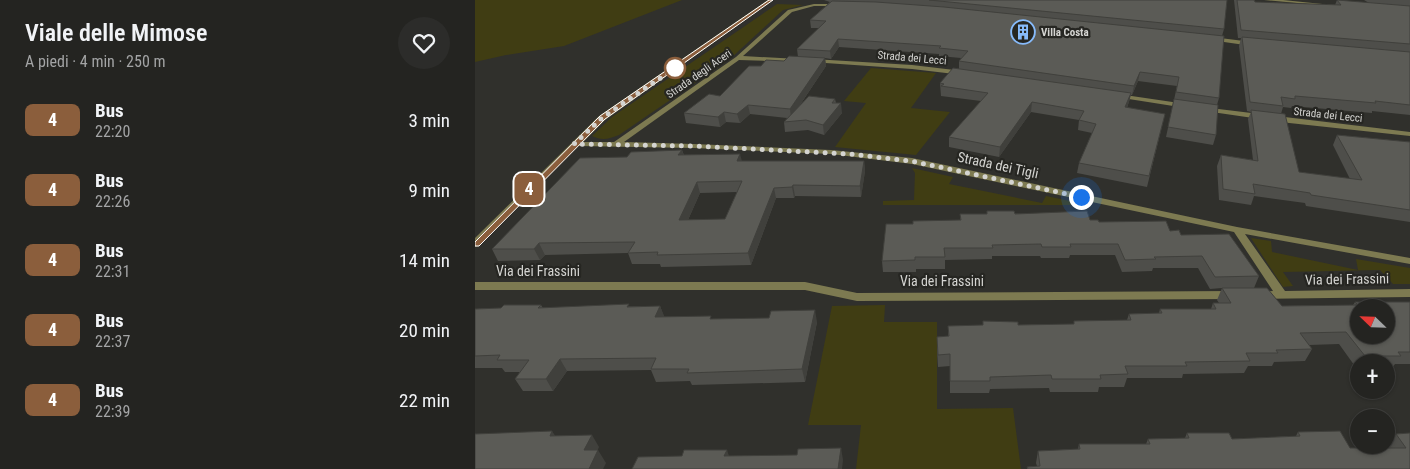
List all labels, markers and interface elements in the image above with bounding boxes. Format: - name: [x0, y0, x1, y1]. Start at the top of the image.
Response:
- button: heart: [398, 17, 450, 69]
- text: Viale delle Mimose: [25, 19, 207, 47]
- building icon: Villa Costa: [1010, 19, 1036, 45]
- place label: Villa Costa: [1041, 26, 1089, 39]
- street label: Strada degli Aceri: [664, 47, 734, 101]
- street label: Strada dei Lecci: [877, 49, 947, 67]
- text: A piedi · 4 min · 250 m: [25, 52, 166, 71]
- unlabelled marker: [664, 57, 686, 79]
- text: Bus: [95, 99, 124, 122]
- street label: Strada dei Lecci: [1293, 105, 1363, 125]
- text: 4: [48, 109, 57, 130]
- text: 3 min: [408, 109, 450, 132]
- text: 22:20: [95, 122, 130, 141]
- street label: Strada dei Tigli: [956, 149, 1040, 181]
- text: Bus: [95, 169, 124, 192]
- line badge: 4: [513, 173, 545, 205]
- text: 4: [524, 178, 534, 199]
- text: 4: [48, 179, 57, 200]
- text: 9 min: [408, 179, 450, 202]
- your location: [1069, 185, 1094, 210]
- text: 22:26: [95, 192, 130, 211]
- text: Bus: [95, 239, 124, 262]
- text: 4: [48, 249, 57, 270]
- text: 14 min: [399, 249, 450, 272]
- text: 22:31: [95, 262, 130, 281]
- street label: Via dei Frassini: [496, 263, 580, 279]
- street label: Via dei Frassini: [1305, 270, 1389, 288]
- street label: Via dei Frassini: [900, 273, 984, 289]
- north arrow: [1350, 299, 1395, 344]
- map controls: [1350, 299, 1395, 454]
- text: Bus: [95, 309, 124, 332]
- text: 4: [48, 319, 57, 340]
- text: 20 min: [399, 319, 450, 342]
- text: 22:37: [95, 332, 130, 351]
- button: +: [1350, 354, 1395, 399]
- text: Bus: [95, 379, 124, 402]
- text: 4: [48, 389, 57, 410]
- text: 22 min: [399, 389, 450, 412]
- text: 22:39: [95, 402, 130, 421]
- button: −: [1350, 409, 1395, 454]

